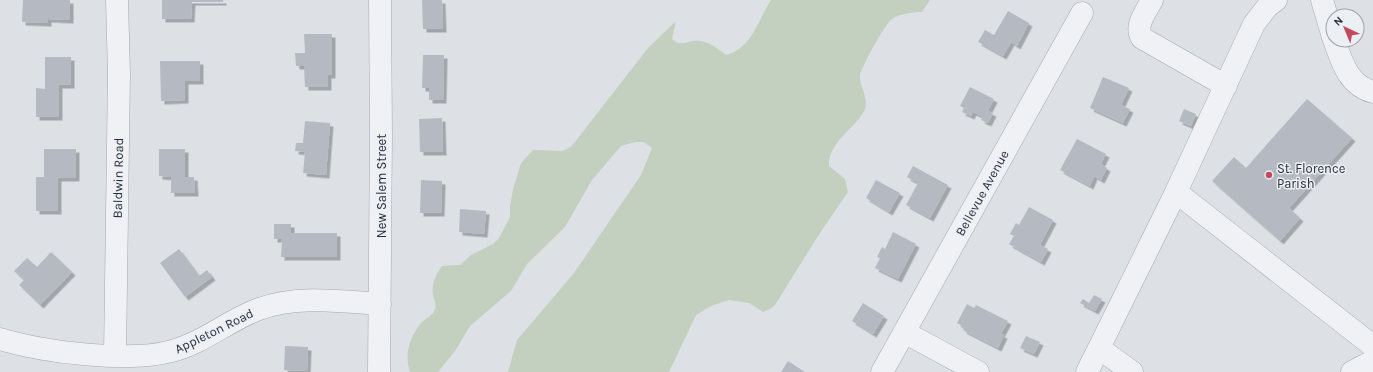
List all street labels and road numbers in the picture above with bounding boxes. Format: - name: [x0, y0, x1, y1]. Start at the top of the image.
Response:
- street label: New Salem Street: [374, 134, 389, 238]
- street label: Baldwin Road: [110, 138, 126, 218]
- street label: Bellevue Avenue: [952, 147, 1012, 238]
- street label: Appleton Road: [172, 305, 256, 357]

